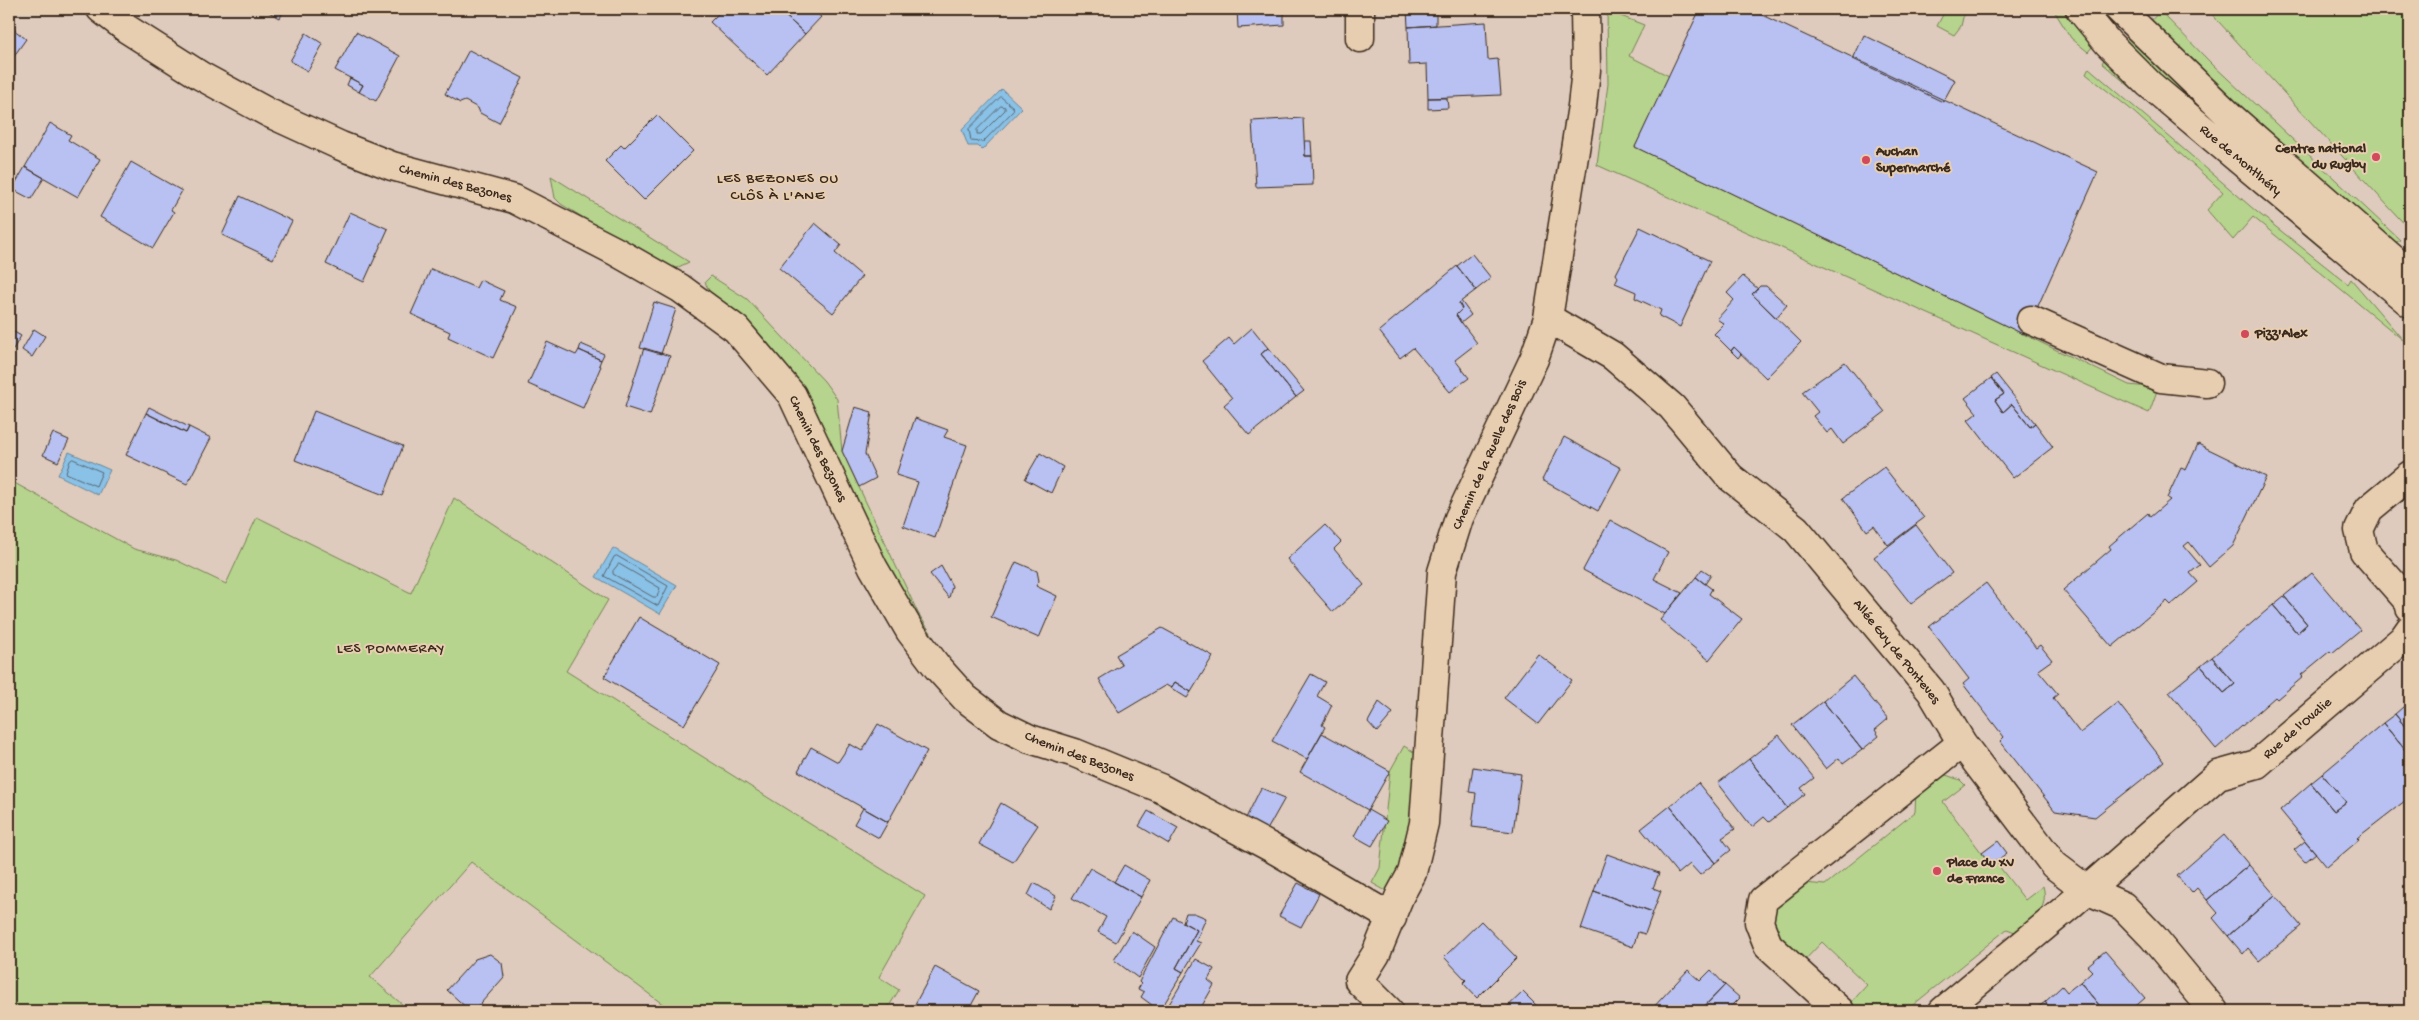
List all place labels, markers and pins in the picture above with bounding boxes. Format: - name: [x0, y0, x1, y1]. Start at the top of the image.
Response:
- place label: Centre national du Rugby: [2274, 141, 2366, 174]
- place label: Auchan Supermarché: [1875, 144, 1951, 177]
- marker: Centre national du Rugby: [2370, 151, 2382, 163]
- marker: Auchan Supermarché: [1860, 154, 1872, 166]
- place label: Pizz'Alex: [2254, 326, 2308, 343]
- marker: Pizz'Alex: [2239, 328, 2251, 340]
- place label: Place du XV de France: [1946, 855, 2014, 888]
- marker: Place du XV de France: [1931, 865, 1943, 877]

